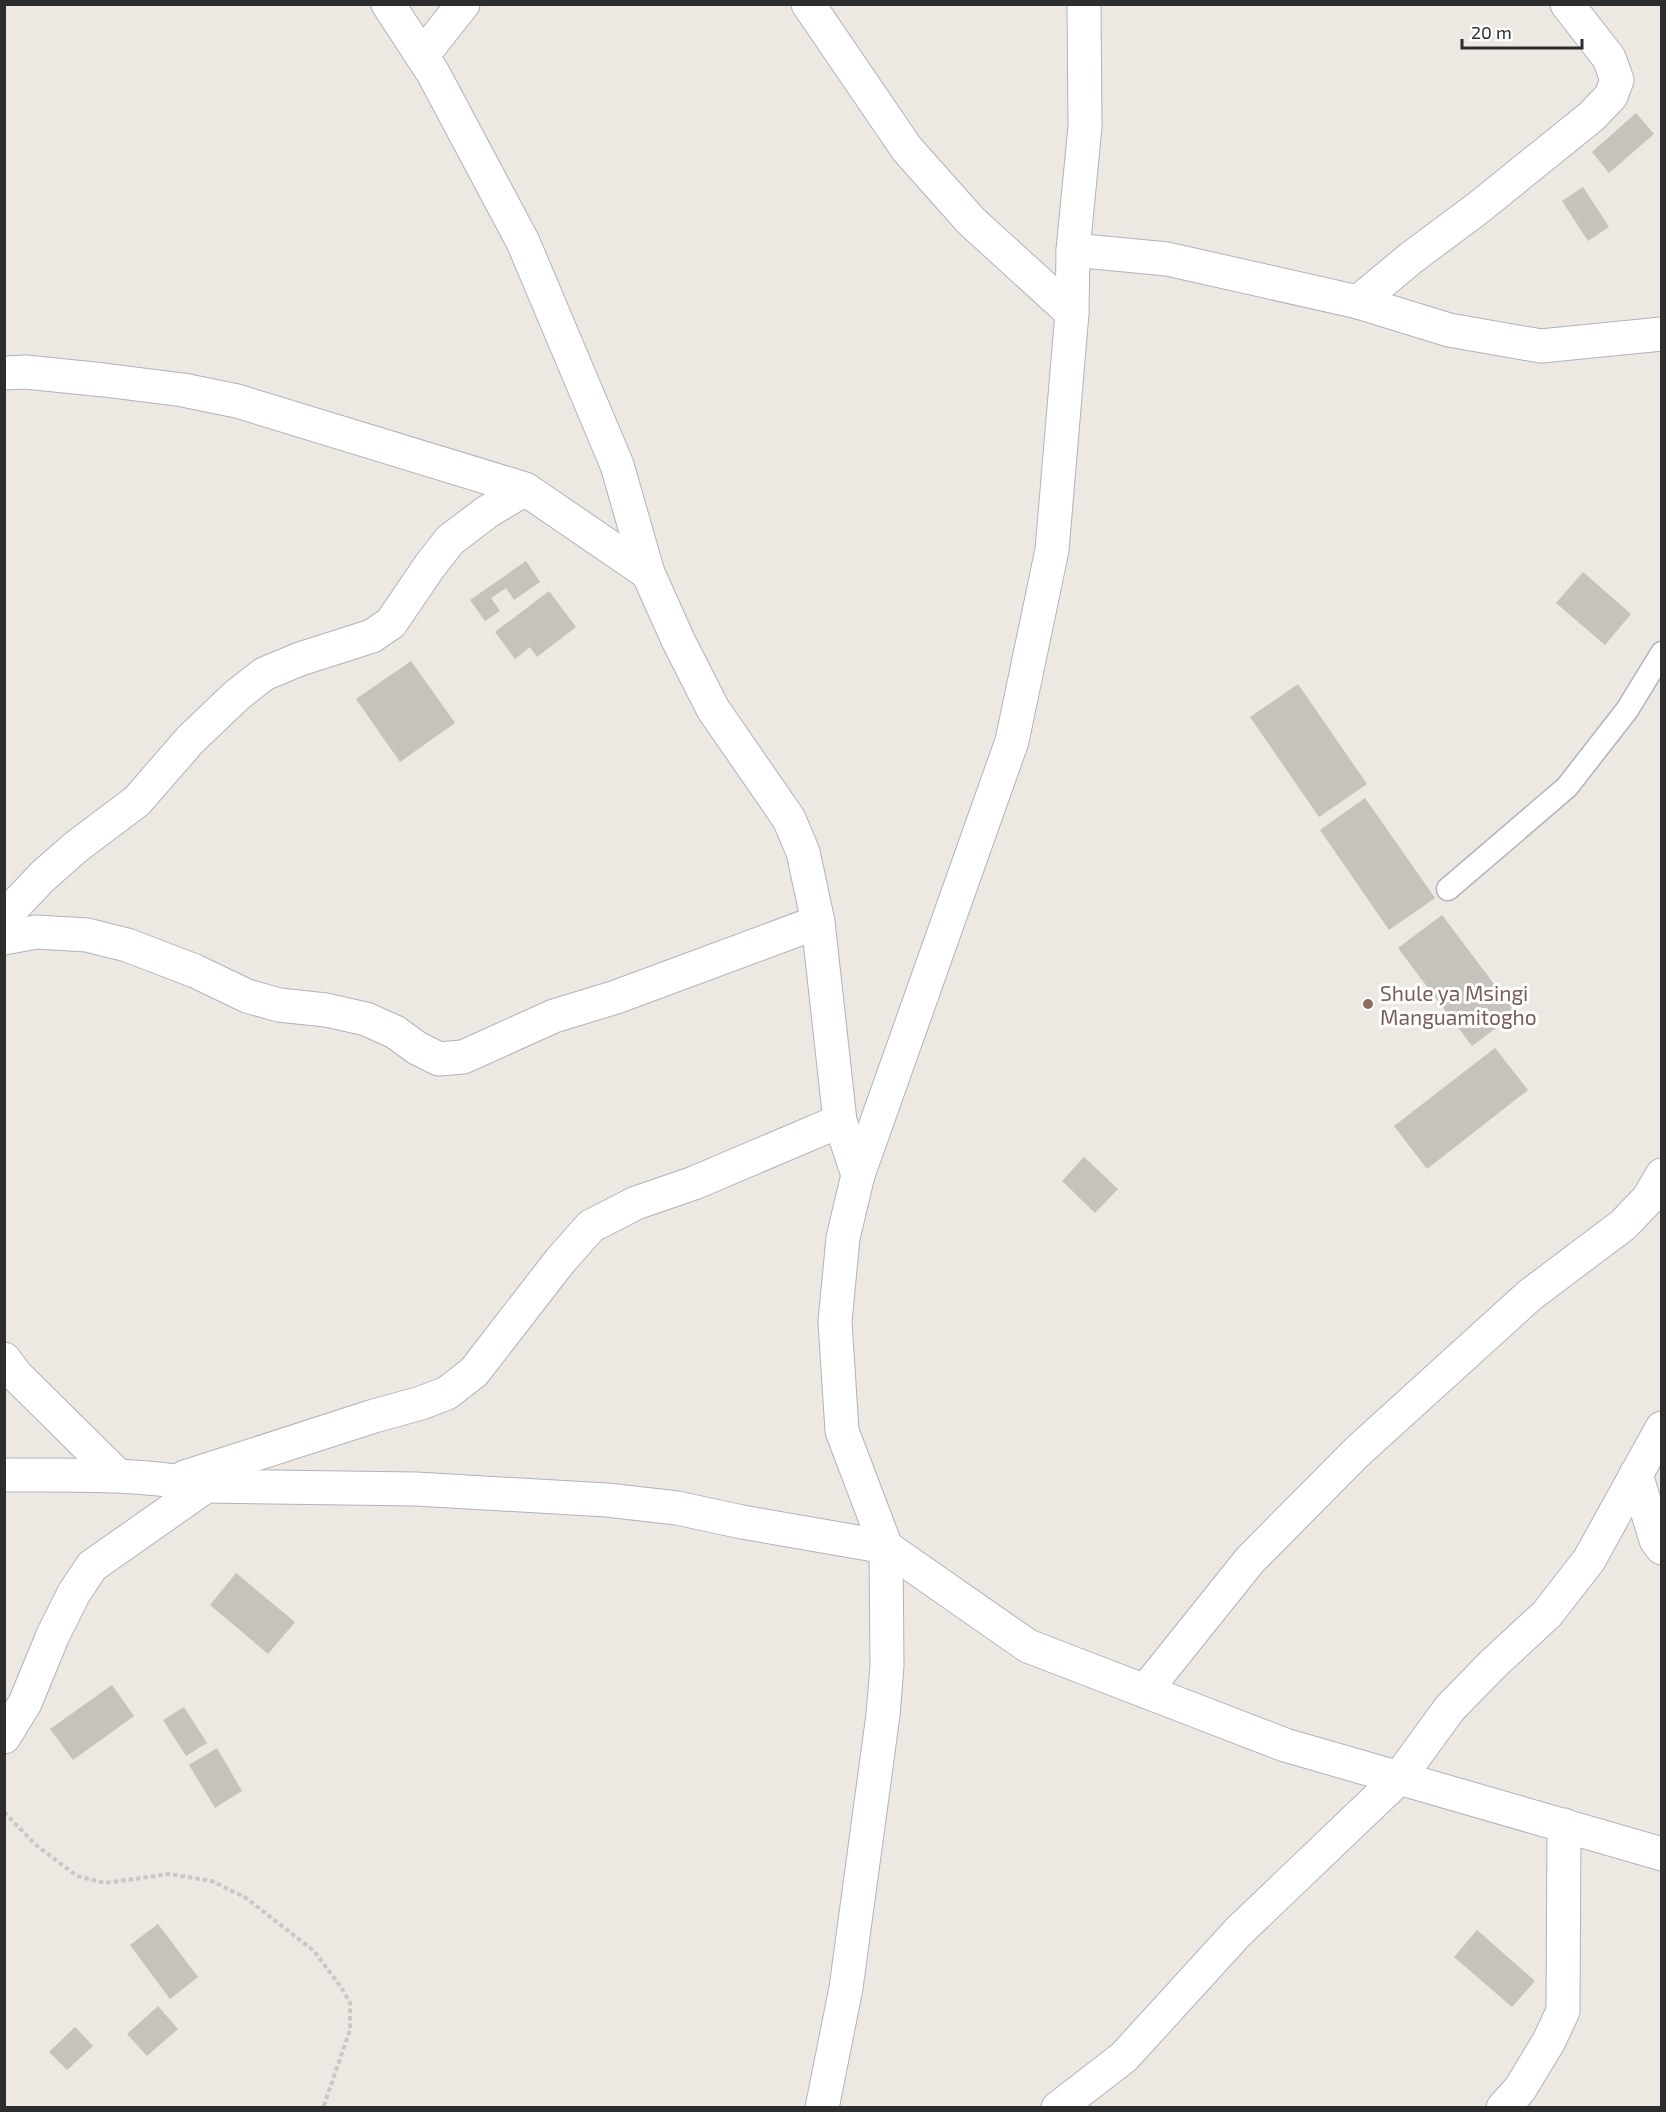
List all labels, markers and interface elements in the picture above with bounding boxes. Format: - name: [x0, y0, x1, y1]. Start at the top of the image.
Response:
- scale bar: [1462, 12, 1582, 50]
- text: 20 m: [1471, 21, 1512, 43]
- place label: Shule ya Msingi Manguamitogho: [1380, 980, 1537, 1029]
- marker: Shule ya Msingi Manguamitogho: [1361, 997, 1375, 1011]

